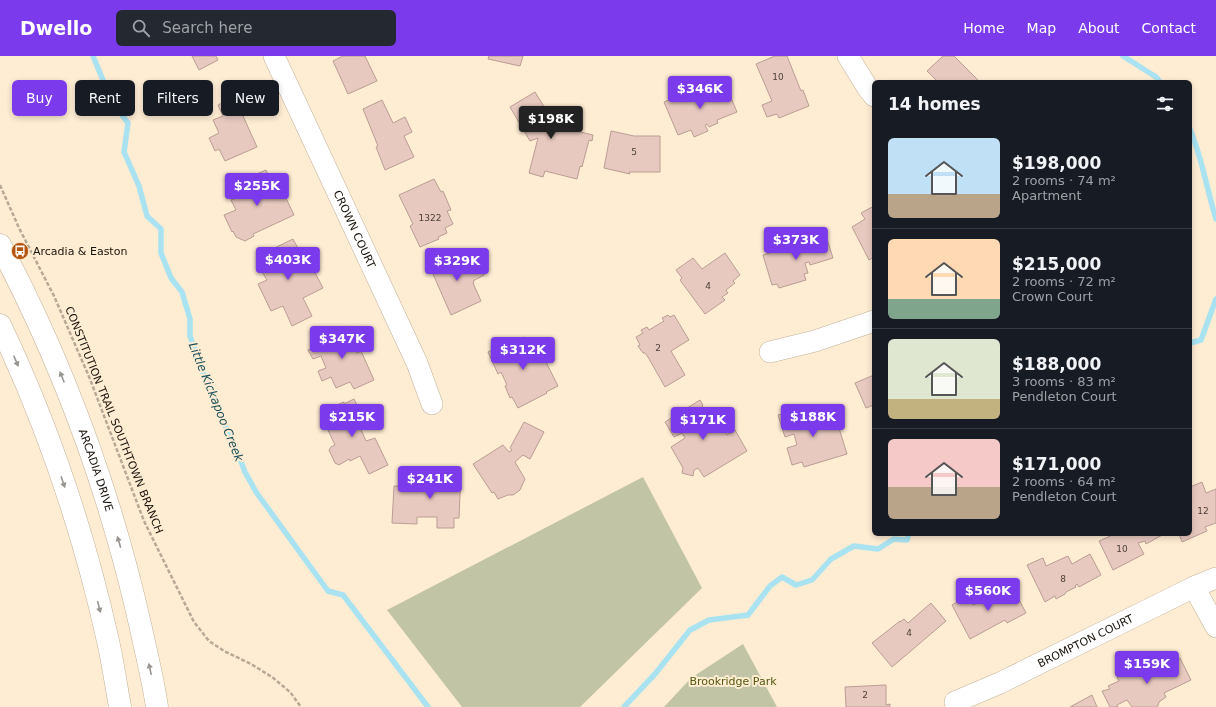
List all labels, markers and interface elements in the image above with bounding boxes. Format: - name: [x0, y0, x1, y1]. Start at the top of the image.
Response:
- search box: [116, 10, 396, 46]
- text: Dwello: [20, 17, 92, 39]
- icon: search: [130, 17, 152, 39]
- text: Search here: [162, 19, 252, 37]
- text: Home: [963, 20, 1005, 36]
- text: Map: [1027, 20, 1056, 36]
- text: About: [1078, 20, 1120, 36]
- text: Contact: [1142, 20, 1196, 36]
- house number: 10: [772, 72, 784, 82]
- pin: $346K: [672, 76, 728, 110]
- chip: Buy: [12, 80, 67, 116]
- chip: Rent: [75, 80, 135, 116]
- chip: Filters: [143, 80, 213, 116]
- chip: New: [221, 80, 279, 116]
- text: $346K: [677, 81, 723, 96]
- icon: filters: [1154, 93, 1176, 115]
- text: 14 homes: [888, 94, 981, 114]
- pin: $198K: [523, 106, 579, 140]
- text: $198K: [528, 111, 574, 126]
- house number: 5: [631, 147, 637, 157]
- text: $198,000: [1012, 153, 1101, 173]
- icon: home: [920, 154, 968, 202]
- pin: $255K: [229, 173, 285, 207]
- text: 2 rooms · 74 m²: [1012, 173, 1116, 188]
- text: $255K: [234, 178, 280, 193]
- street label: CROWN COURT: [331, 188, 379, 270]
- text: Apartment: [1012, 188, 1082, 203]
- house number: 1322: [419, 213, 441, 223]
- pin: $373K: [768, 227, 824, 261]
- text: $373K: [773, 232, 819, 247]
- bus stop icon: Arcadia & Easton: [10, 241, 30, 261]
- place label: Arcadia & Easton: [33, 245, 127, 258]
- pin: $403K: [260, 247, 316, 281]
- pin: $329K: [429, 248, 485, 282]
- text: $403K: [265, 252, 311, 267]
- text: $329K: [434, 253, 480, 268]
- text: $215,000: [1012, 254, 1101, 274]
- icon: home: [920, 255, 968, 303]
- text: 2 rooms · 72 m²: [1012, 274, 1116, 289]
- house number: 4: [705, 281, 711, 291]
- text: Crown Court: [1012, 289, 1093, 304]
- street label: CONSTITUTION TRAIL SOUTHTOWN BRANCH: [62, 304, 166, 536]
- pin: $347K: [314, 326, 370, 360]
- text: $347K: [319, 331, 365, 346]
- pin: $312K: [495, 337, 551, 371]
- water label: Little Kickapoo Creek: [186, 340, 247, 465]
- text: $312K: [500, 342, 546, 357]
- house number: 2: [655, 343, 661, 353]
- text: $188,000: [1012, 354, 1101, 374]
- one-way arrow: [14, 355, 20, 367]
- icon: home: [920, 355, 968, 403]
- one-way arrow: [58, 371, 64, 383]
- text: 3 rooms · 83 m²: [1012, 374, 1116, 389]
- text: Pendleton Court: [1012, 389, 1117, 404]
- pin: $215K: [324, 404, 380, 438]
- pin: $188K: [785, 404, 841, 438]
- pin: $171K: [675, 407, 731, 441]
- text: $215K: [329, 409, 375, 424]
- text: $188K: [790, 409, 836, 424]
- text: $171K: [680, 412, 726, 427]
- street label: ARCADIA DRIVE: [76, 427, 116, 513]
- text: $171,000: [1012, 454, 1101, 474]
- icon: home: [920, 455, 968, 503]
- pin: $241K: [402, 466, 458, 500]
- text: $241K: [407, 471, 453, 486]
- text: 2 rooms · 64 m²: [1012, 474, 1116, 489]
- one-way arrow: [61, 476, 67, 488]
- text: Pendleton Court: [1012, 489, 1117, 504]
- house number: 12: [1197, 506, 1209, 516]
- one-way arrow: [116, 536, 122, 548]
- house number: 10: [1116, 544, 1128, 554]
- house number: 8: [1060, 574, 1066, 584]
- pin: $560K: [960, 578, 1016, 612]
- text: $560K: [965, 583, 1011, 598]
- one-way arrow: [97, 601, 103, 613]
- street label: BROMPTON COURT: [1035, 612, 1136, 670]
- house number: 4: [906, 628, 912, 638]
- pin: $159K: [1119, 651, 1175, 685]
- text: $159K: [1124, 656, 1170, 671]
- one-way arrow: [146, 663, 152, 675]
- park label: Brookridge Park: [689, 675, 777, 688]
- house number: 2: [862, 690, 868, 700]

